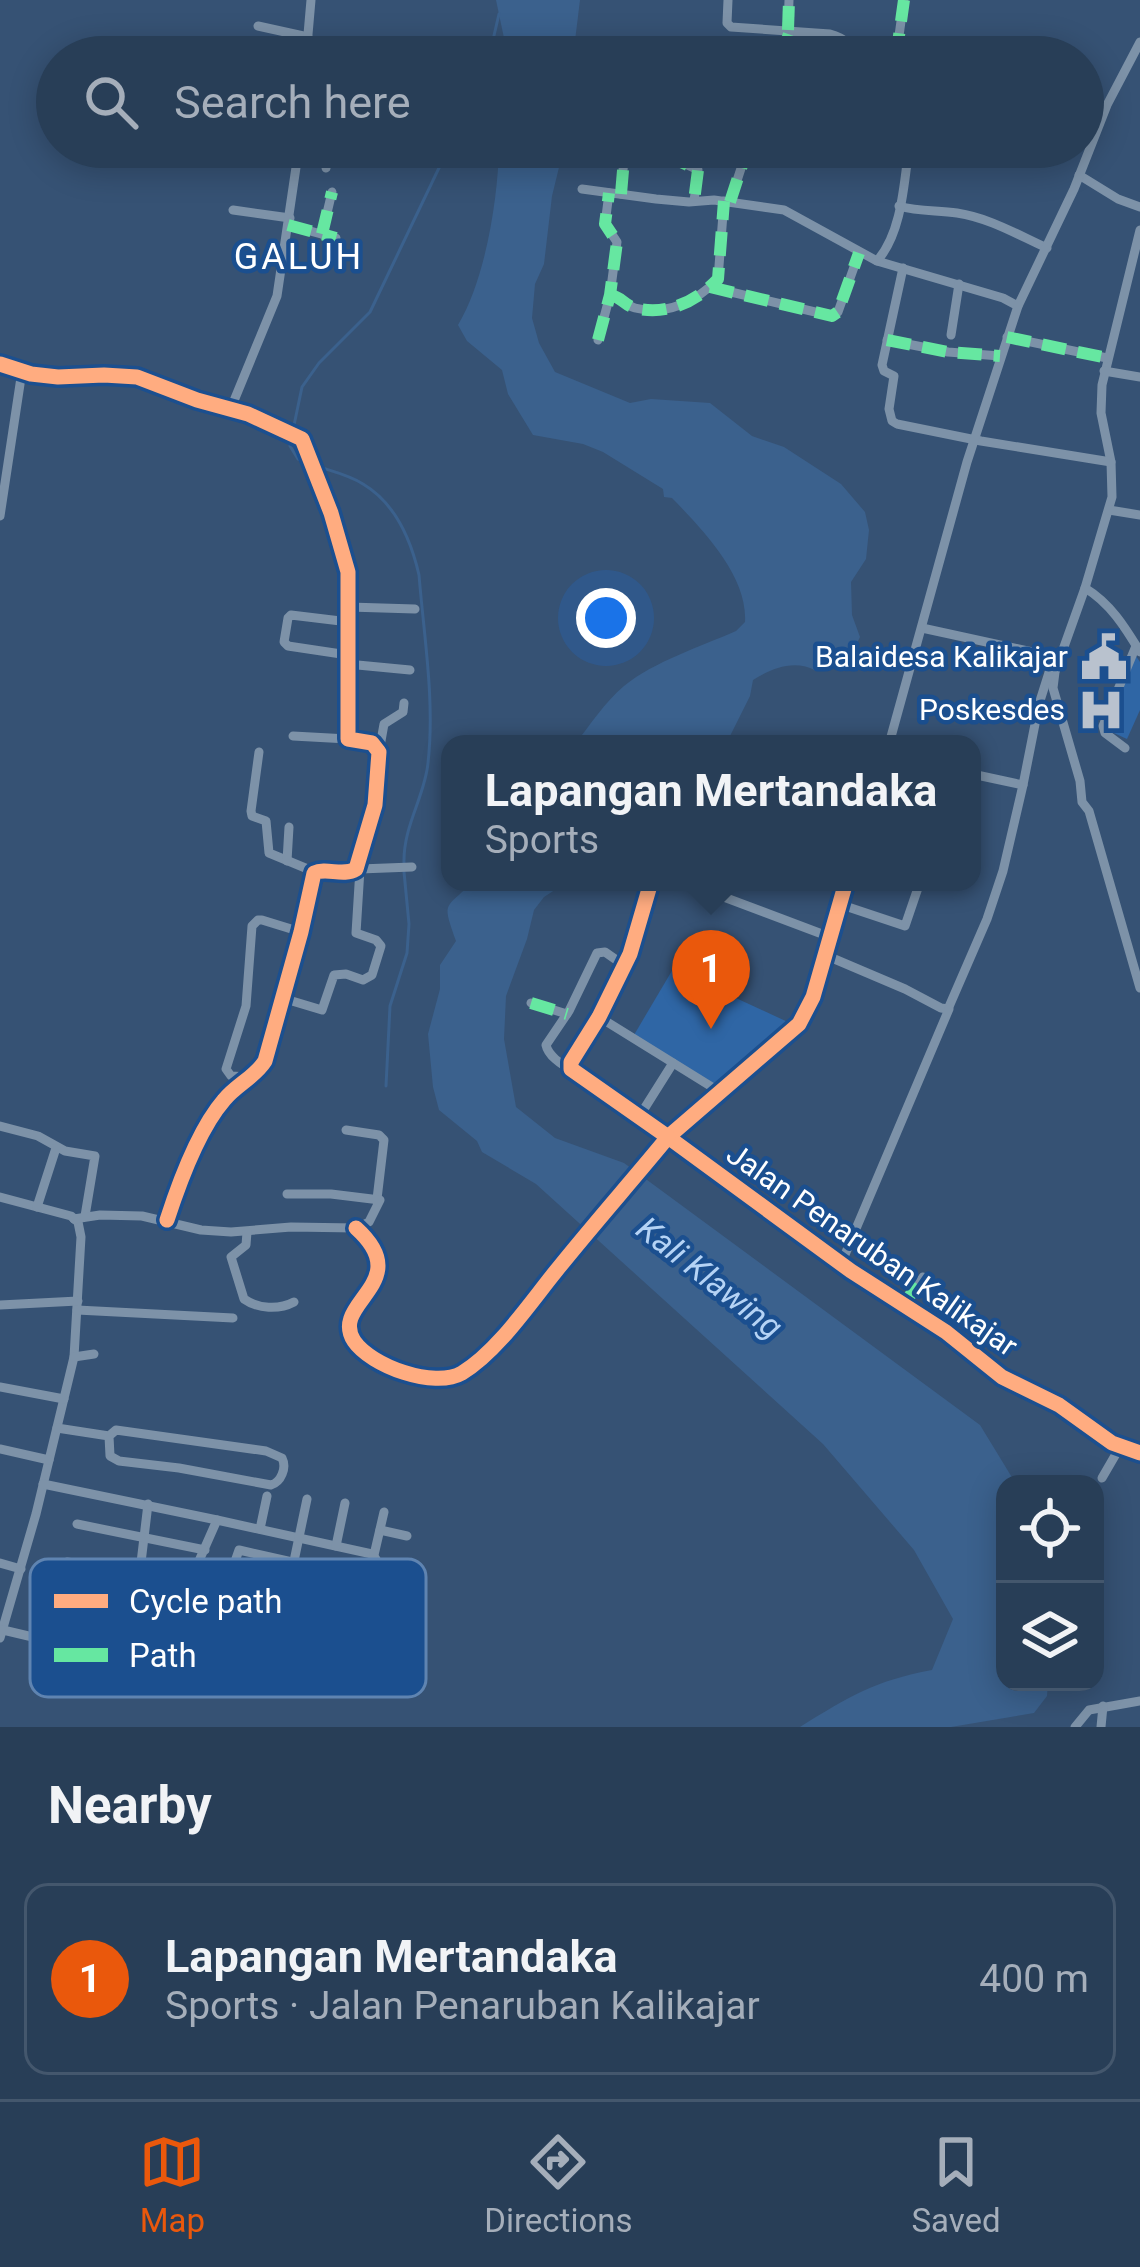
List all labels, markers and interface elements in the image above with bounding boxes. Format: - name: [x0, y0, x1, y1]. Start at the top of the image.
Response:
- search box: [36, 36, 1104, 168]
- icon: search: [78, 69, 144, 135]
- text: Search here: [174, 76, 411, 129]
- district label: GALUH: [234, 236, 364, 278]
- your location: [576, 588, 636, 648]
- public building icon: Balaidesa Kalikajar: [1079, 632, 1129, 682]
- place label: Balaidesa Kalikajar: [815, 639, 1068, 674]
- hospital icon: Poskesdes: [1076, 685, 1126, 735]
- place label: Poskesdes: [919, 692, 1065, 727]
- popup: [441, 735, 981, 891]
- text: Lapangan Mertandaka: [485, 764, 937, 817]
- text: Sports: [485, 817, 599, 863]
- pin: 1: [672, 930, 750, 1029]
- street label: Jalan Penaruban Kalikajar: [720, 1136, 1024, 1363]
- water label: Kali Klawing: [629, 1208, 790, 1346]
- map controls: [996, 1475, 1104, 1691]
- button: locate: [996, 1475, 1104, 1583]
- legend: [30, 1559, 426, 1697]
- text: Cycle path: [129, 1582, 282, 1621]
- button: layers: [996, 1583, 1104, 1691]
- text: Path: [129, 1636, 197, 1675]
- text: Nearby: [48, 1776, 212, 1835]
- text: Lapangan Mertandaka: [165, 1930, 618, 1983]
- text: 1: [79, 1956, 101, 2002]
- text: 400 m: [979, 1956, 1089, 2002]
- text: Sports · Jalan Penaruban Kalikajar: [165, 1983, 760, 2029]
- tab: Map: [139, 2129, 205, 2240]
- tab: Directions: [484, 2129, 633, 2240]
- tab: Saved: [911, 2129, 1001, 2240]

